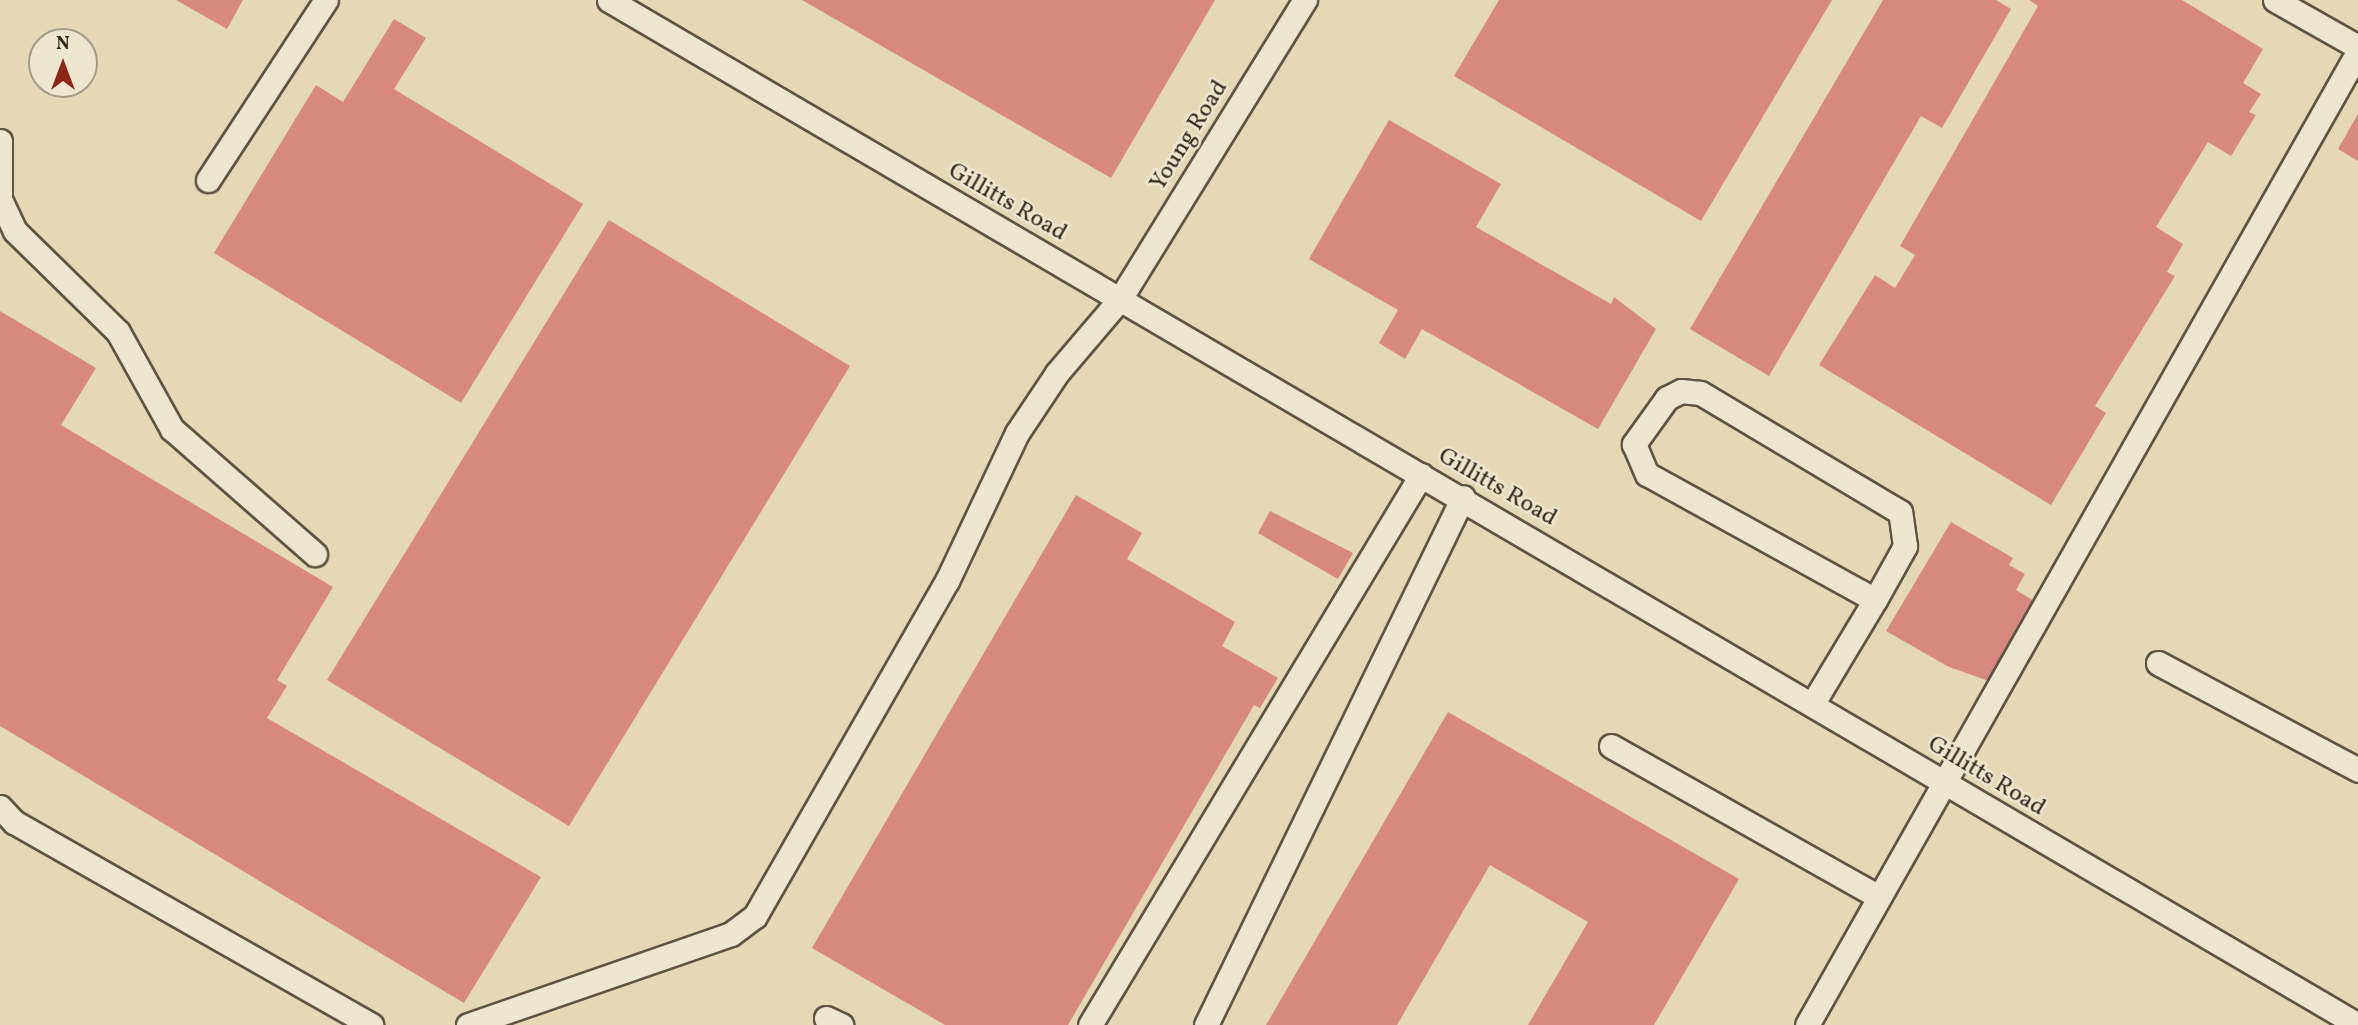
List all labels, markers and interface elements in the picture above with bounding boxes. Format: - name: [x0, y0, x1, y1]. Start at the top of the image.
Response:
- north arrow: [28, 28, 98, 98]
- text: N: [56, 31, 70, 57]
- street label: Young Road: [1145, 75, 1235, 197]
- street label: Gillitts Road: [943, 157, 1071, 249]
- street label: Gillitts Road: [1433, 442, 1561, 534]
- street label: Gillitts Road: [1922, 731, 2050, 823]

